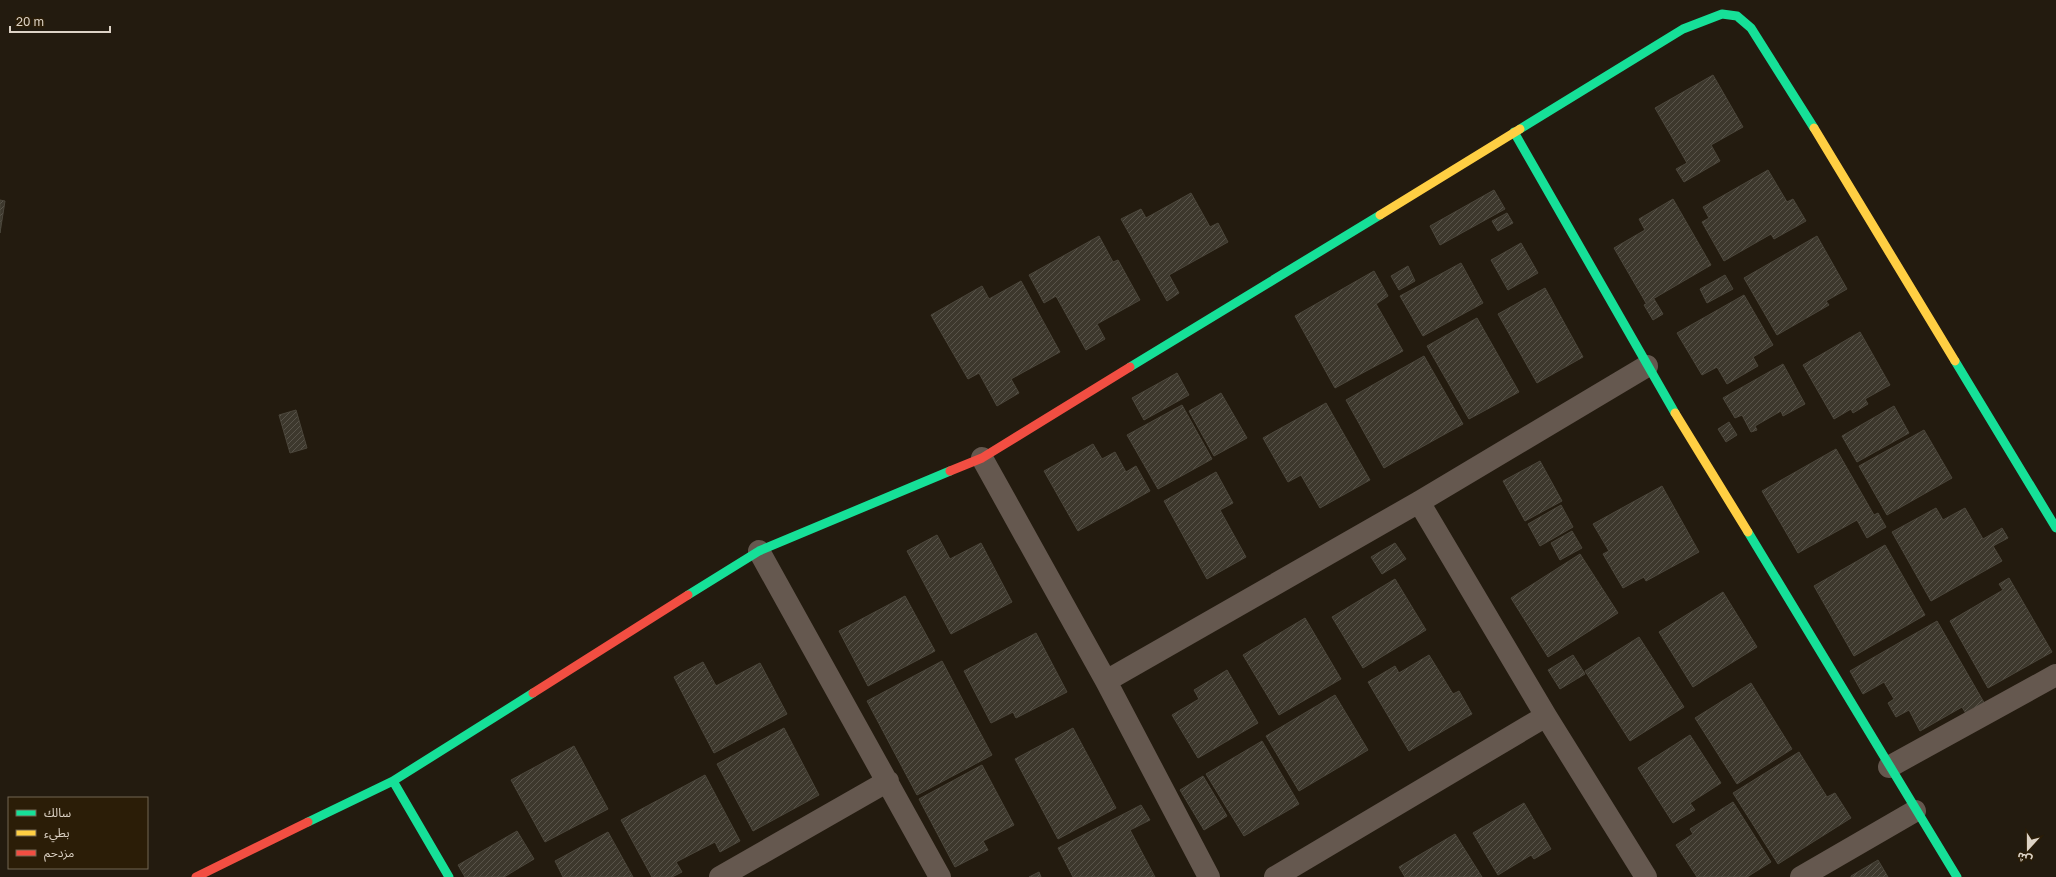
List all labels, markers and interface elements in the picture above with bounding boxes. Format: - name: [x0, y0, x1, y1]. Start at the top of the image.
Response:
- scale bar: [10, 8, 110, 34]
- text: 20 m: [16, 14, 44, 29]
- legend: [8, 797, 148, 869]
- text: سالك: [44, 805, 71, 820]
- text: بطيء: [44, 825, 70, 843]
- north arrow: [2008, 829, 2048, 869]
- text: مزدحم: [44, 845, 74, 862]
- text: ش: [2015, 849, 2034, 868]

